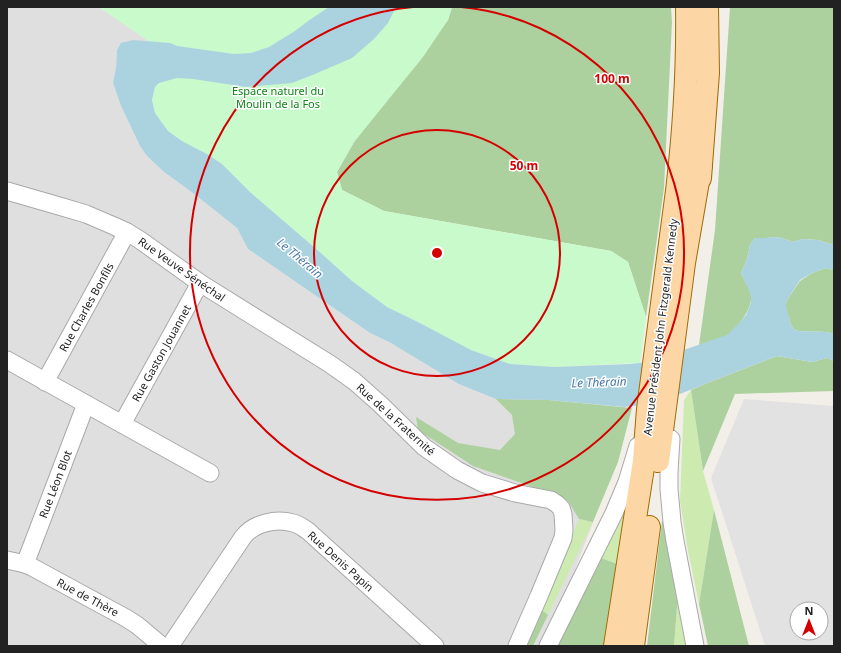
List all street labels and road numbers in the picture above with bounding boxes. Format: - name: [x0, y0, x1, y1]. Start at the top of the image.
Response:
- street label: Avenue Président John Fitzgerald Kennedy: [639, 217, 681, 436]
- street label: Rue Veuve Sénéchal: [135, 233, 229, 305]
- street label: Rue Charles Bonfils: [55, 260, 117, 354]
- street label: Rue Gaston Jouannet: [128, 302, 194, 404]
- street label: Rue de la Fraternité: [353, 380, 439, 458]
- street label: Rue Léon Blot: [35, 448, 75, 520]
- street label: Rue Denis Papin: [305, 527, 377, 595]
- street label: Rue de Thère: [54, 574, 122, 620]

